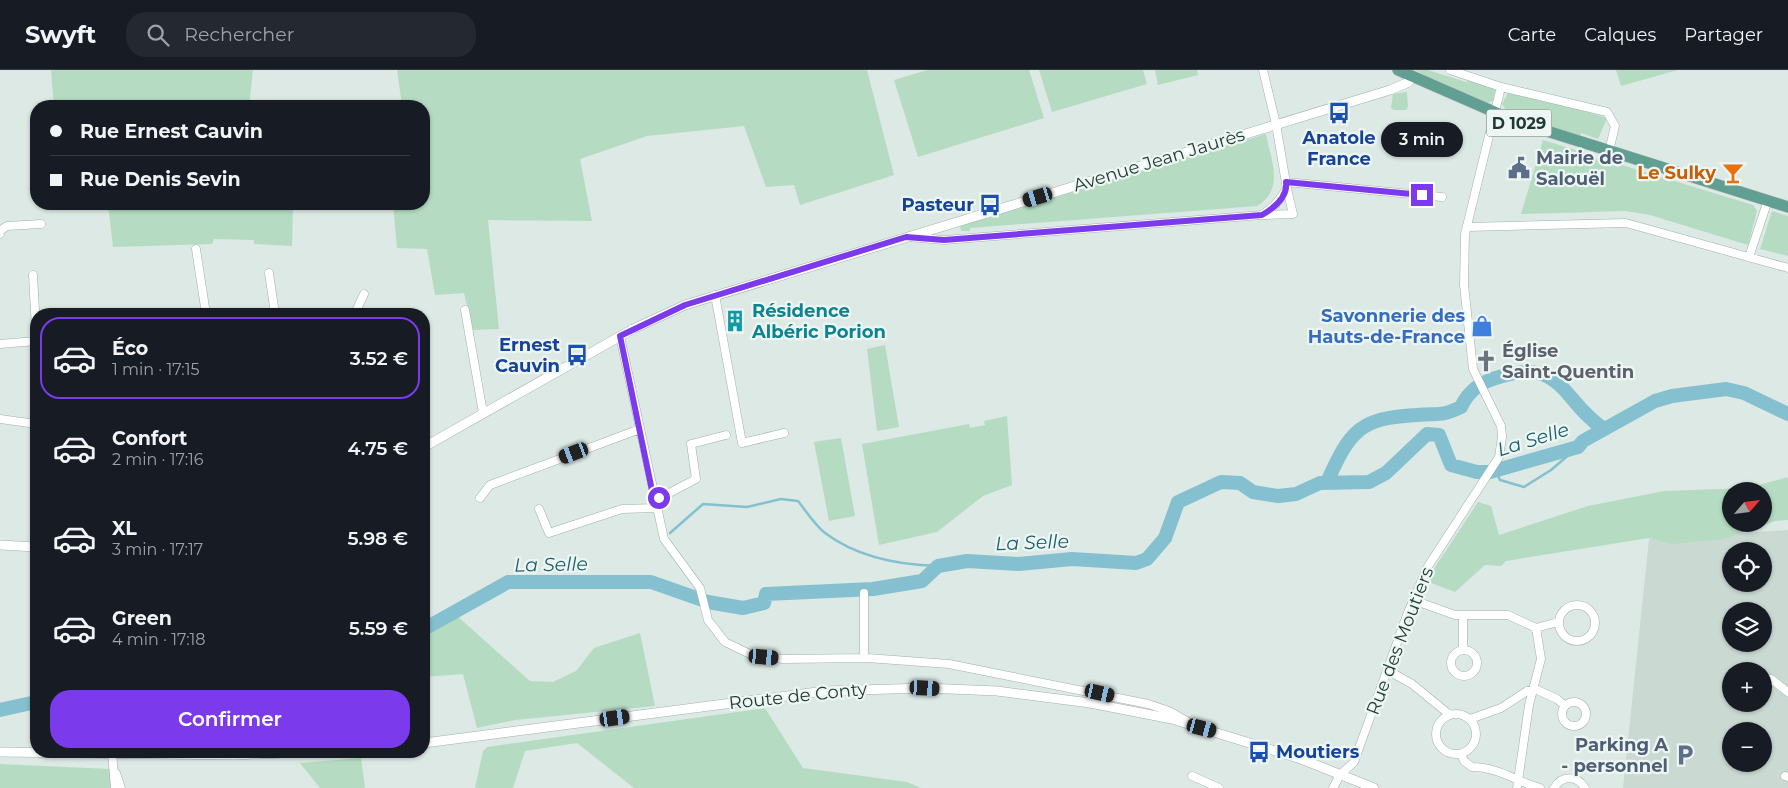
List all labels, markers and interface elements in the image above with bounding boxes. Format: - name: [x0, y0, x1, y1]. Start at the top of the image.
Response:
- search box: [126, 12, 476, 57]
- text: Swyft: [25, 20, 96, 49]
- icon: search: [144, 21, 172, 49]
- text: Rechercher: [184, 23, 294, 46]
- text: Carte: [1508, 24, 1556, 46]
- text: Calques: [1584, 24, 1656, 46]
- text: Partager: [1684, 24, 1763, 46]
- bus stop icon: Anatole France: [1326, 100, 1352, 126]
- road number: D 1029: [1486, 110, 1552, 136]
- text: Rue Ernest Cauvin: [80, 120, 263, 143]
- callout: 3 min: [1381, 122, 1463, 158]
- street label: Avenue Jean Jaurès: [1071, 123, 1248, 197]
- place label: Anatole France: [1301, 127, 1376, 170]
- text: 3 min: [1399, 130, 1445, 149]
- place label: Mairie de Salouël: [1536, 147, 1623, 190]
- public building icon: Mairie de Salouël: [1506, 155, 1532, 181]
- bar icon: Le Sulky: [1720, 160, 1746, 186]
- place label: Le Sulky: [1637, 162, 1716, 184]
- text: Rue Denis Sevin: [80, 168, 241, 191]
- route end: [1411, 184, 1433, 206]
- car: [1021, 185, 1054, 209]
- bus stop icon: Pasteur: [977, 192, 1003, 218]
- place label: Pasteur: [901, 194, 974, 216]
- place label: Résidence Albéric Porion: [751, 300, 886, 343]
- place label: Savonnerie des Hauts-de-France: [1308, 305, 1465, 348]
- building icon: Résidence Albéric Porion: [722, 308, 748, 334]
- shop icon: Savonnerie des Hauts-de-France: [1469, 313, 1495, 339]
- place label: Ernest Cauvin: [495, 334, 560, 377]
- icon: car: [52, 336, 97, 381]
- text: Éco: [112, 337, 148, 360]
- place label: Église Saint-Quentin: [1502, 340, 1634, 383]
- bus stop icon: Ernest Cauvin: [564, 342, 590, 368]
- text: 3.52 €: [350, 347, 408, 370]
- church icon: Église Saint-Quentin: [1473, 348, 1499, 374]
- text: 1 min · 17:15: [112, 360, 200, 379]
- water label: La Selle: [1495, 418, 1572, 461]
- icon: car: [52, 426, 97, 471]
- text: Confort: [112, 427, 187, 450]
- text: 4.75 €: [348, 437, 408, 460]
- car: [557, 441, 590, 465]
- text: 2 min · 17:16: [112, 450, 204, 469]
- north arrow: [1722, 482, 1772, 532]
- map controls: [1722, 482, 1772, 772]
- route start: [648, 487, 670, 509]
- icon: car: [52, 516, 97, 561]
- text: XL: [112, 517, 137, 540]
- text: 5.98 €: [347, 527, 408, 550]
- water label: La Selle: [995, 530, 1069, 555]
- text: 3 min · 17:17: [112, 540, 203, 559]
- button: locate: [1722, 542, 1772, 592]
- water label: La Selle: [514, 552, 588, 577]
- street label: Rue des Moutiers: [1362, 564, 1438, 718]
- button: layers: [1722, 602, 1772, 652]
- icon: car: [52, 606, 97, 651]
- text: Green: [112, 607, 172, 630]
- text: 5.59 €: [349, 617, 408, 640]
- text: 4 min · 17:18: [112, 630, 206, 649]
- car: [748, 648, 779, 666]
- button: +: [1722, 662, 1772, 712]
- street label: Route de Conty: [728, 678, 868, 714]
- car: [909, 680, 940, 696]
- car: [1083, 682, 1116, 704]
- button: Confirmer: [50, 690, 410, 748]
- car: [599, 708, 630, 728]
- car: [1185, 717, 1218, 739]
- button: −: [1722, 722, 1772, 772]
- place label: Parking A - personnel: [1561, 734, 1668, 777]
- bus stop icon: Moutiers: [1246, 739, 1272, 765]
- place label: Moutiers: [1276, 741, 1360, 763]
- parking icon: Parking A - personnel: [1672, 742, 1698, 768]

